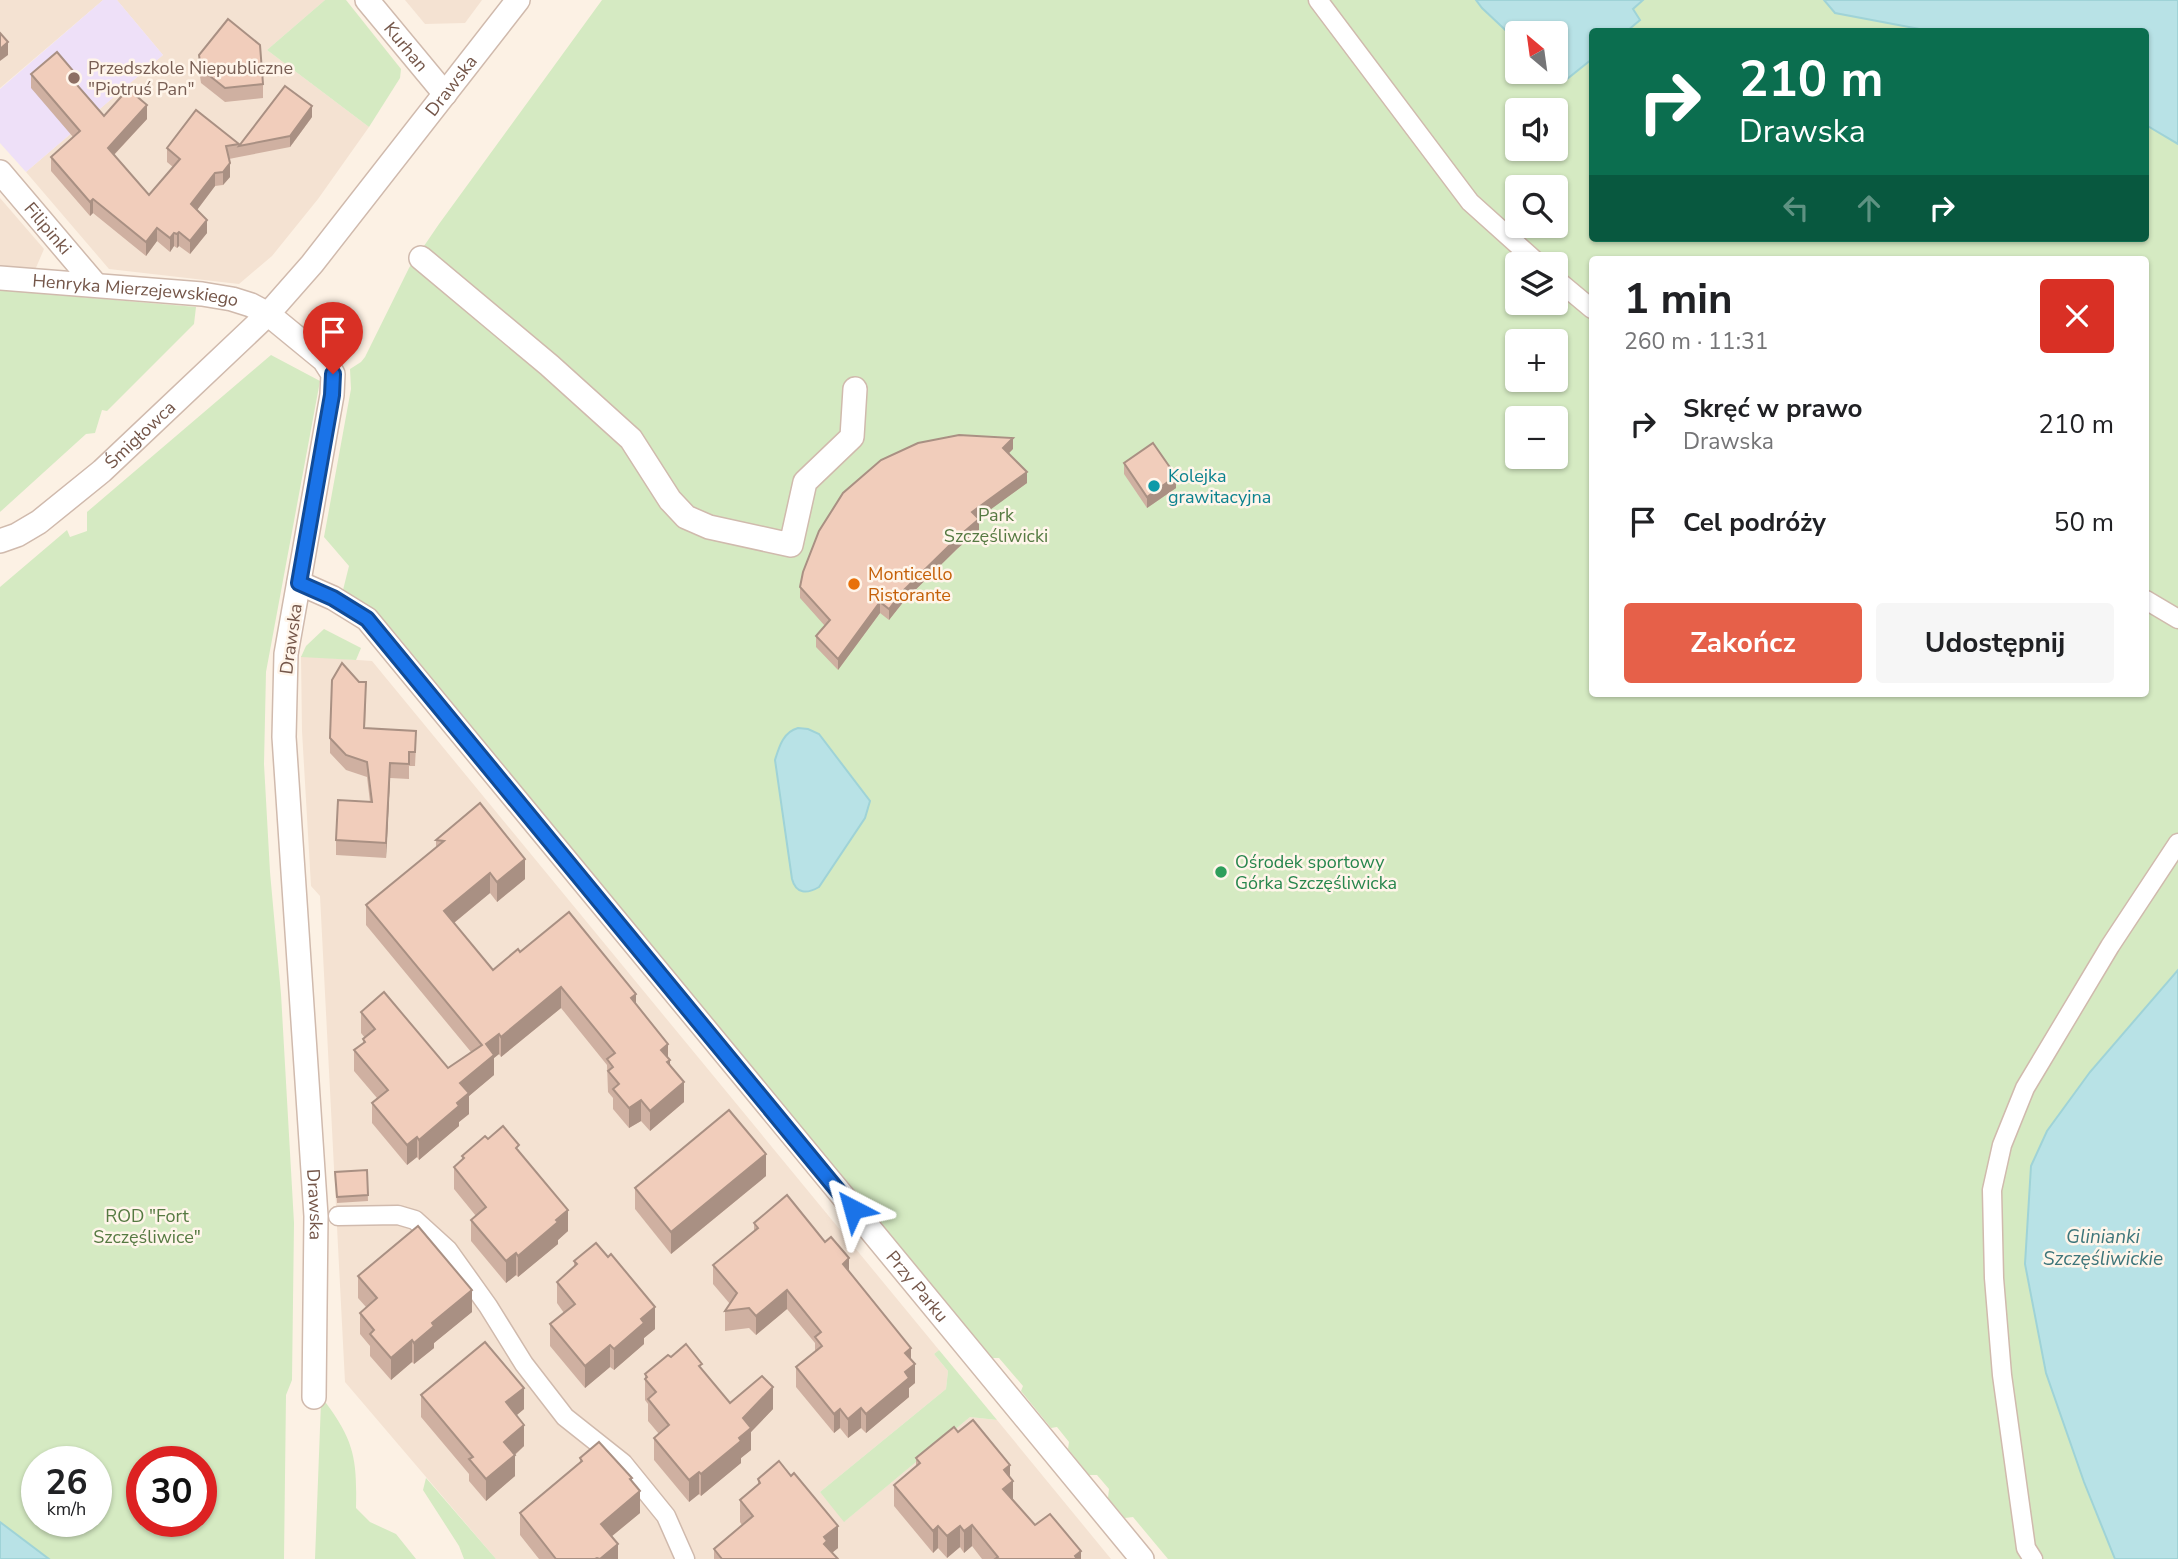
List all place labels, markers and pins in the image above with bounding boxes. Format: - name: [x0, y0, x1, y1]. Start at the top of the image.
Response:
- place label: Przedszkole Niepubliczne "Piotruś Pan": [88, 56, 293, 101]
- marker: Przedszkole Niepubliczne "Piotruś Pan": [66, 70, 82, 86]
- pin: [303, 302, 363, 374]
- place label: Kolejka grawitacyjna: [1168, 464, 1271, 509]
- marker: Kolejka grawitacyjna: [1146, 478, 1162, 494]
- place label: Monticello Ristorante: [868, 562, 952, 607]
- marker: Monticello Ristorante: [846, 576, 862, 592]
- place label: Ośrodek sportowy Górka Szczęśliwicka: [1235, 850, 1397, 895]
- marker: Ośrodek sportowy Górka Szczęśliwicka: [1213, 864, 1229, 880]

